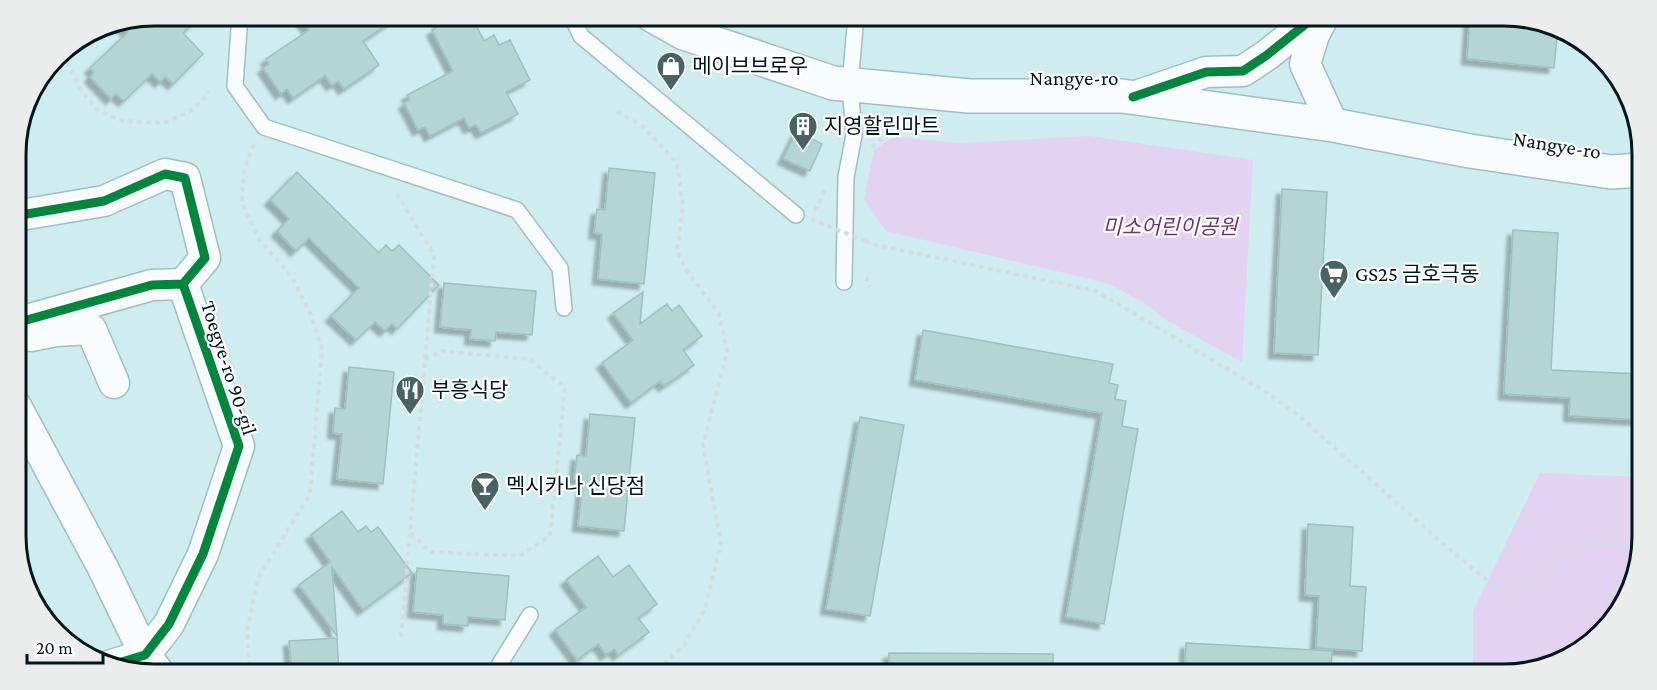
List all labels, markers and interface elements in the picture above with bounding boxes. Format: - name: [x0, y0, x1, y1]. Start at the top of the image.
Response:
- shop icon: 메이브브로우: [655, 50, 687, 92]
- place label: 메이브브로우: [692, 54, 808, 78]
- street label: Nangye-ro: [1030, 66, 1118, 90]
- building icon: 지영할린마트: [787, 110, 819, 152]
- place label: 지영할린마트: [824, 114, 940, 138]
- street label: Nangye-ro: [1511, 126, 1603, 164]
- park label: 미소어린이공원: [1102, 215, 1239, 239]
- supermarket icon: GS25 금호극동: [1318, 258, 1350, 300]
- place label: GS25 금호극동: [1355, 262, 1479, 286]
- street label: Toegye-ro 90-gil: [196, 298, 262, 438]
- restaurant icon: 부흥식당: [394, 374, 426, 416]
- place label: 부흥식당: [431, 378, 508, 402]
- bar icon: 멕시카나 신당점: [469, 470, 501, 512]
- place label: 멕시카나 신당점: [506, 474, 645, 498]
- scale bar: [27, 627, 104, 665]
- text: 20 m: [36, 638, 73, 658]

